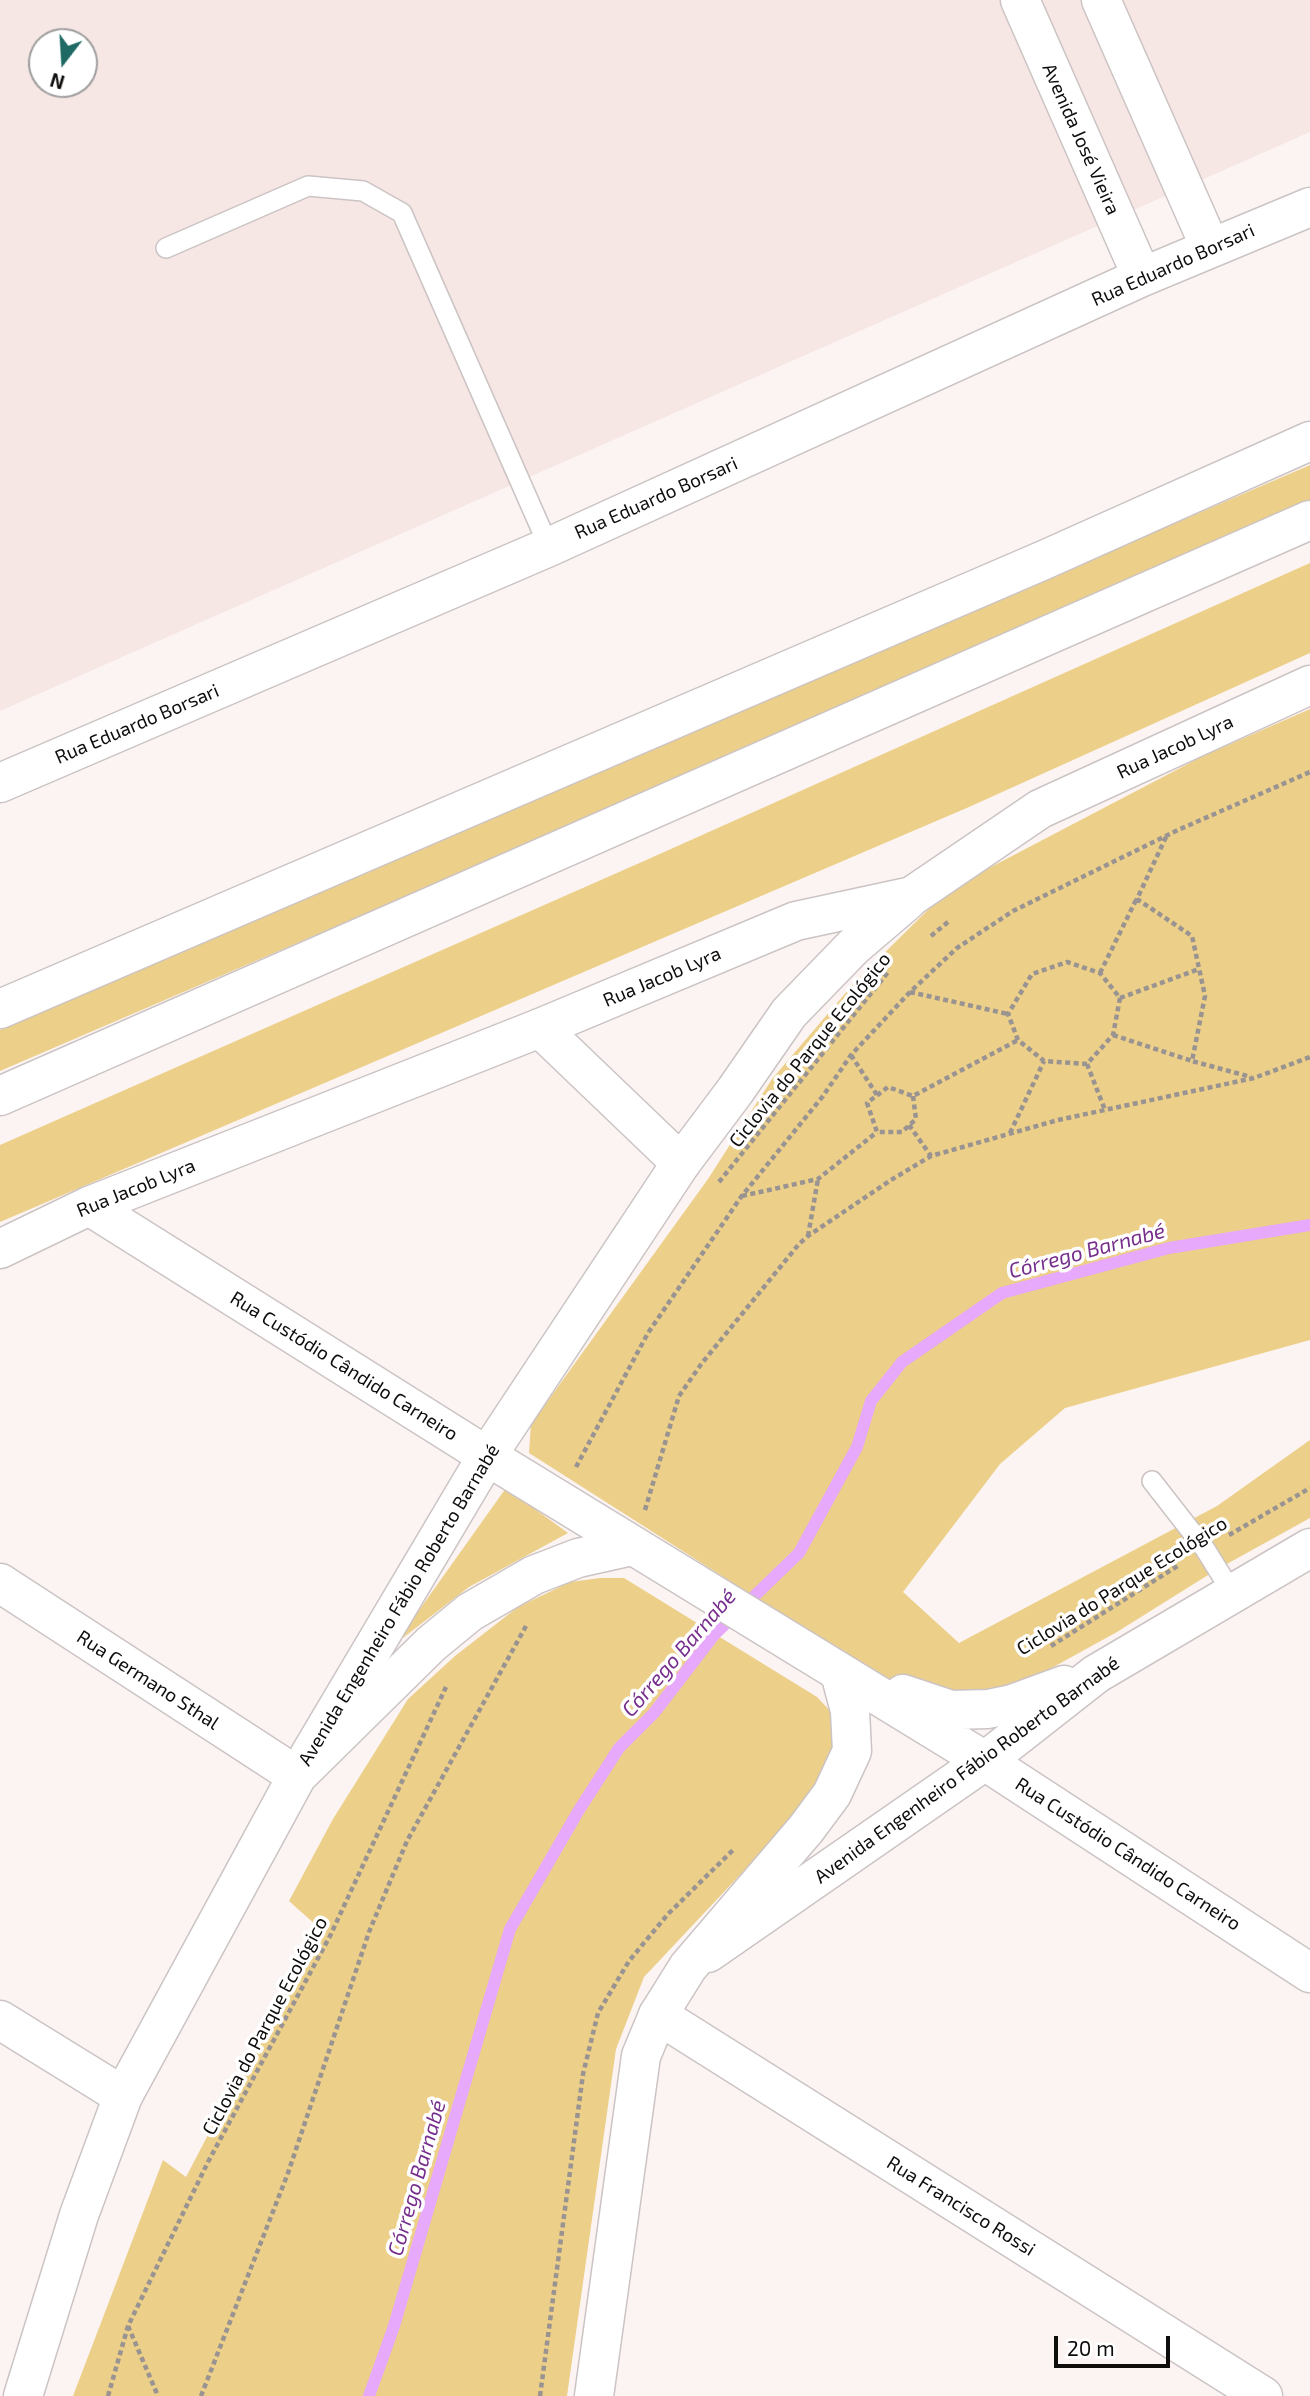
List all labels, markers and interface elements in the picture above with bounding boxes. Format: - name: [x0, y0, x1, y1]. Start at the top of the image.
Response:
- north arrow: [28, 28, 98, 98]
- street label: Avenida José Vieira: [1037, 60, 1125, 218]
- text: N: [47, 69, 67, 95]
- street label: Rua Eduardo Borsari: [1088, 219, 1258, 311]
- street label: Rua Eduardo Borsari: [571, 452, 741, 544]
- street label: Rua Eduardo Borsari: [52, 679, 222, 769]
- street label: Rua Jacob Lyra: [1113, 710, 1237, 784]
- street label: Rua Jacob Lyra: [600, 942, 724, 1012]
- street label: Ciclovia do Parque Ecológico: [724, 948, 896, 1152]
- street label: Rua Jacob Lyra: [73, 1154, 199, 1222]
- water label: Córrego Barnabé: [1006, 1218, 1168, 1284]
- street label: Rua Custódio Cândido Carneiro: [226, 1286, 462, 1446]
- street label: Avenida Engenheiro Fábio Roberto Barnabé: [294, 1440, 504, 1770]
- street label: Ciclovia do Parque Ecológico: [1013, 1512, 1231, 1660]
- water label: Córrego Barnabé: [617, 1584, 741, 1722]
- street label: Rua Germano Sthal: [73, 1625, 223, 1735]
- street label: Avenida Engenheiro Fábio Roberto Barnabé: [810, 1652, 1124, 1888]
- street label: Rua Custódio Cândido Carneiro: [1011, 1773, 1245, 1935]
- street label: Ciclovia do Parque Ecológico: [198, 1913, 332, 2139]
- water label: Córrego Barnabé: [383, 2097, 451, 2259]
- street label: Rua Francisco Rossi: [883, 2151, 1039, 2261]
- scale bar: [1058, 2322, 1174, 2366]
- text: 20 m: [1067, 2335, 1115, 2360]

